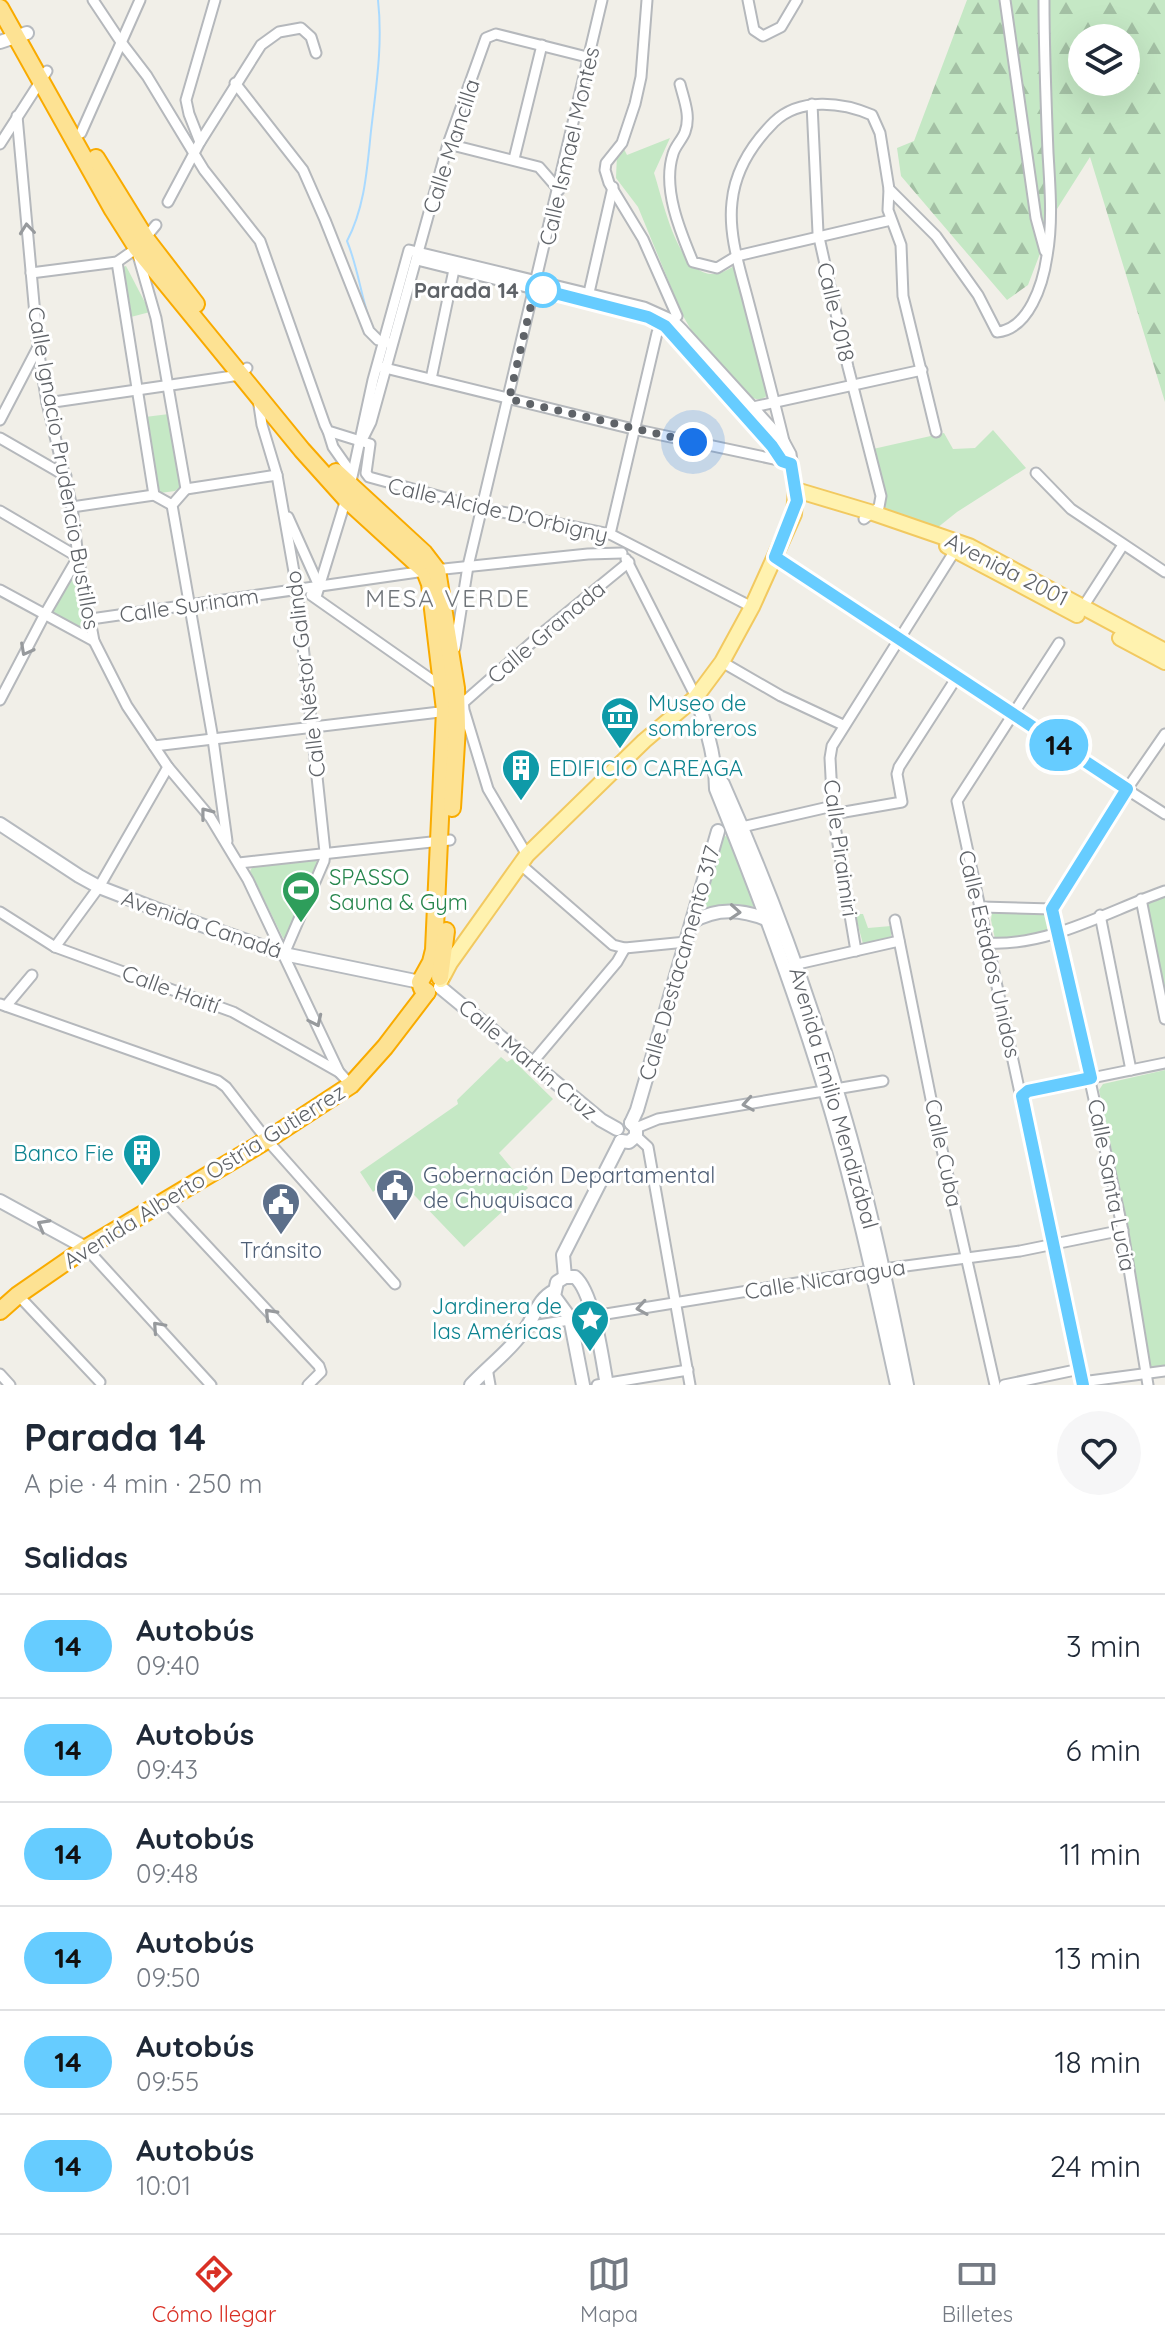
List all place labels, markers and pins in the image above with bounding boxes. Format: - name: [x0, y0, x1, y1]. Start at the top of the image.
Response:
- marker: Parada 14: [526, 273, 560, 307]
- place label: Parada 14: [414, 276, 519, 304]
- place label: Museo de sombreros: [648, 689, 757, 742]
- museum icon: Museo de sombreros: [599, 695, 641, 750]
- building icon: EDIFICIO CAREAGA: [500, 747, 542, 802]
- place label: EDIFICIO CAREAGA: [549, 754, 743, 782]
- place label: SPASSO Sauna & Gym: [329, 863, 468, 916]
- sports icon: SPASSO Sauna & Gym: [280, 869, 322, 924]
- building icon: Banco Fie: [121, 1132, 163, 1187]
- place label: Banco Fie: [13, 1139, 114, 1167]
- place label: Gobernación Departamental de Chuquisaca: [423, 1161, 715, 1214]
- public building icon: Gobernación Departamental de Chuquisaca: [374, 1167, 416, 1222]
- public building icon: Tránsito: [260, 1181, 302, 1236]
- place label: Tránsito: [240, 1236, 322, 1264]
- place label: Jardinera de las Américas: [432, 1292, 562, 1345]
- place icon: Jardinera de las Américas: [569, 1298, 611, 1353]

